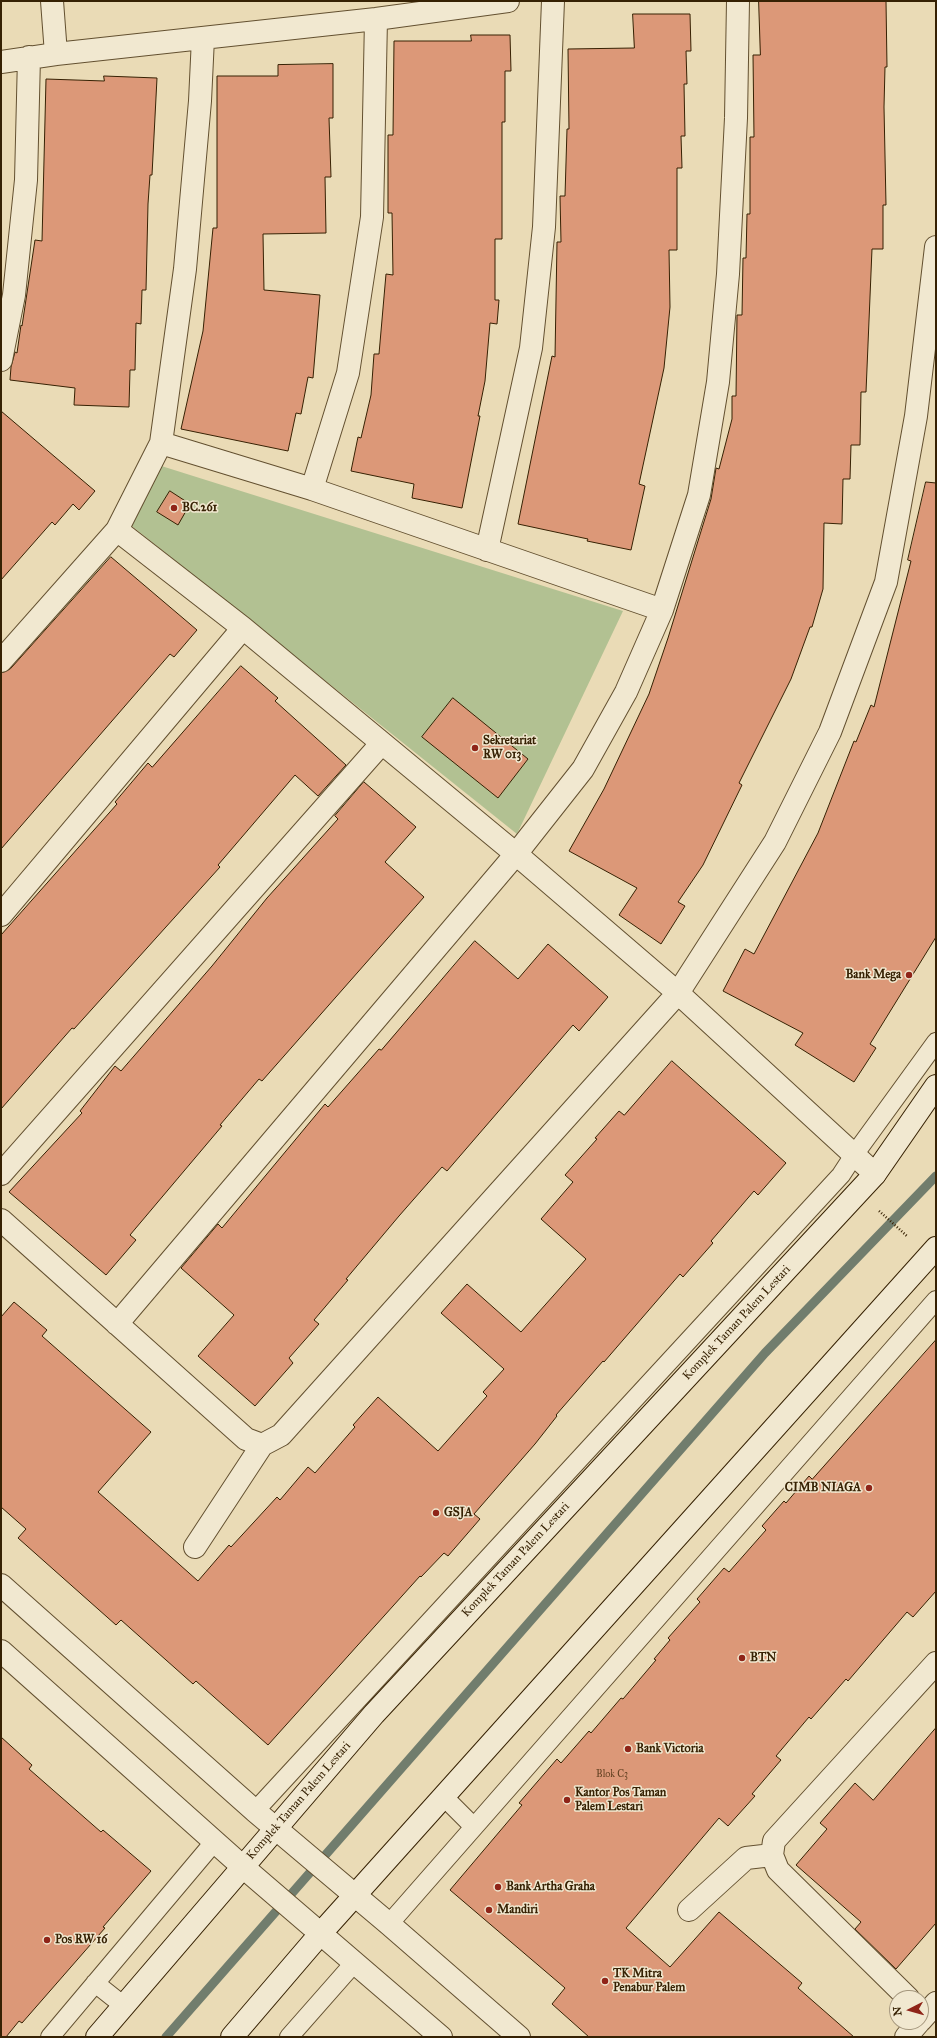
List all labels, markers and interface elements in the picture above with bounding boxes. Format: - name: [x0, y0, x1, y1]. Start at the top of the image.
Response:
- place label: BC.261: [182, 501, 217, 515]
- marker: BC.261: [169, 503, 179, 513]
- place label: Sekretariat RW 013: [483, 734, 536, 762]
- marker: Sekretariat RW 013: [470, 743, 480, 753]
- place label: Bank Mega: [845, 968, 901, 982]
- marker: Bank Mega: [904, 970, 914, 980]
- street label: Komplek Taman Palem Lestari: [680, 1263, 794, 1383]
- place label: CIMB NIAGA: [785, 1481, 861, 1495]
- marker: CIMB NIAGA: [864, 1483, 874, 1493]
- street label: Komplek Taman Palem Lestari: [459, 1500, 573, 1620]
- place label: GSJA: [444, 1506, 473, 1520]
- marker: GSJA: [431, 1508, 441, 1518]
- place label: BTN: [750, 1651, 776, 1665]
- marker: BTN: [737, 1653, 747, 1663]
- street label: Komplek Taman Palem Lestari: [244, 1739, 354, 1863]
- place label: Bank Victoria: [636, 1742, 704, 1756]
- marker: Bank Victoria: [623, 1744, 633, 1754]
- house number: Blok C3: [596, 1769, 628, 1781]
- place label: Kantor Pos Taman Palem Lestari: [575, 1786, 666, 1814]
- marker: Kantor Pos Taman Palem Lestari: [562, 1795, 572, 1805]
- place label: Bank Artha Graha: [506, 1880, 595, 1894]
- marker: Bank Artha Graha: [493, 1882, 503, 1892]
- place label: Mandiri: [497, 1903, 538, 1917]
- marker: Mandiri: [484, 1905, 494, 1915]
- place label: Pos RW 16: [55, 1933, 107, 1947]
- marker: Pos RW 16: [42, 1935, 52, 1945]
- place label: TK Mitra Penabur Palem: [613, 1967, 685, 1995]
- marker: TK Mitra Penabur Palem: [600, 1976, 610, 1986]
- north arrow: [889, 1990, 929, 2030]
- text: N: [891, 2006, 905, 2017]

